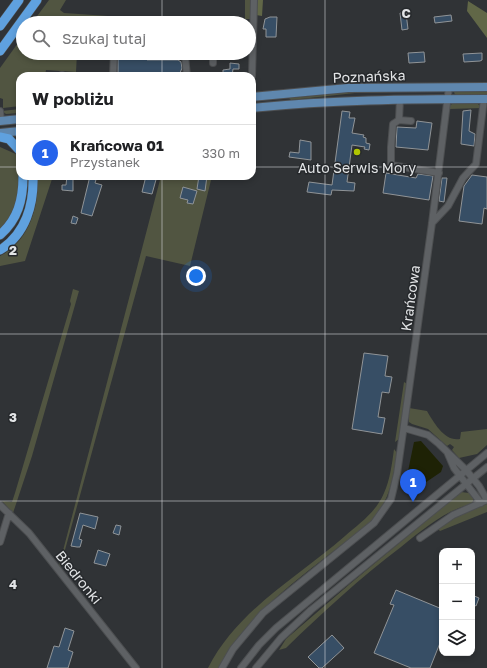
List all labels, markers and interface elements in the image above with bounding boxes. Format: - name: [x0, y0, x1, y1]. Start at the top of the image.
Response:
- text: C: [401, 5, 411, 21]
- search box: [16, 16, 256, 60]
- icon: search: [30, 27, 52, 49]
- text: Szukaj tutaj: [62, 29, 146, 47]
- street label: Poznańska: [332, 66, 406, 86]
- text: W pobliżu: [32, 88, 114, 109]
- text: Krańcowa 01: [70, 136, 164, 154]
- text: 1: [42, 145, 48, 161]
- text: 330 m: [202, 145, 240, 161]
- marker: Auto Serwis Mory: [352, 147, 362, 157]
- text: Przystanek: [70, 154, 140, 170]
- place label: Auto Serwis Mory: [298, 159, 416, 176]
- text: 2: [9, 242, 17, 258]
- street label: Krańcowa: [397, 264, 423, 332]
- your location: [186, 266, 206, 286]
- text: 3: [9, 409, 17, 425]
- pin: 1: [400, 469, 426, 502]
- street label: Biedronki: [52, 547, 106, 607]
- map controls: [439, 548, 475, 656]
- button: +: [439, 548, 475, 584]
- text: 4: [9, 576, 17, 592]
- button: −: [439, 584, 475, 620]
- button: layers: [439, 620, 475, 656]

